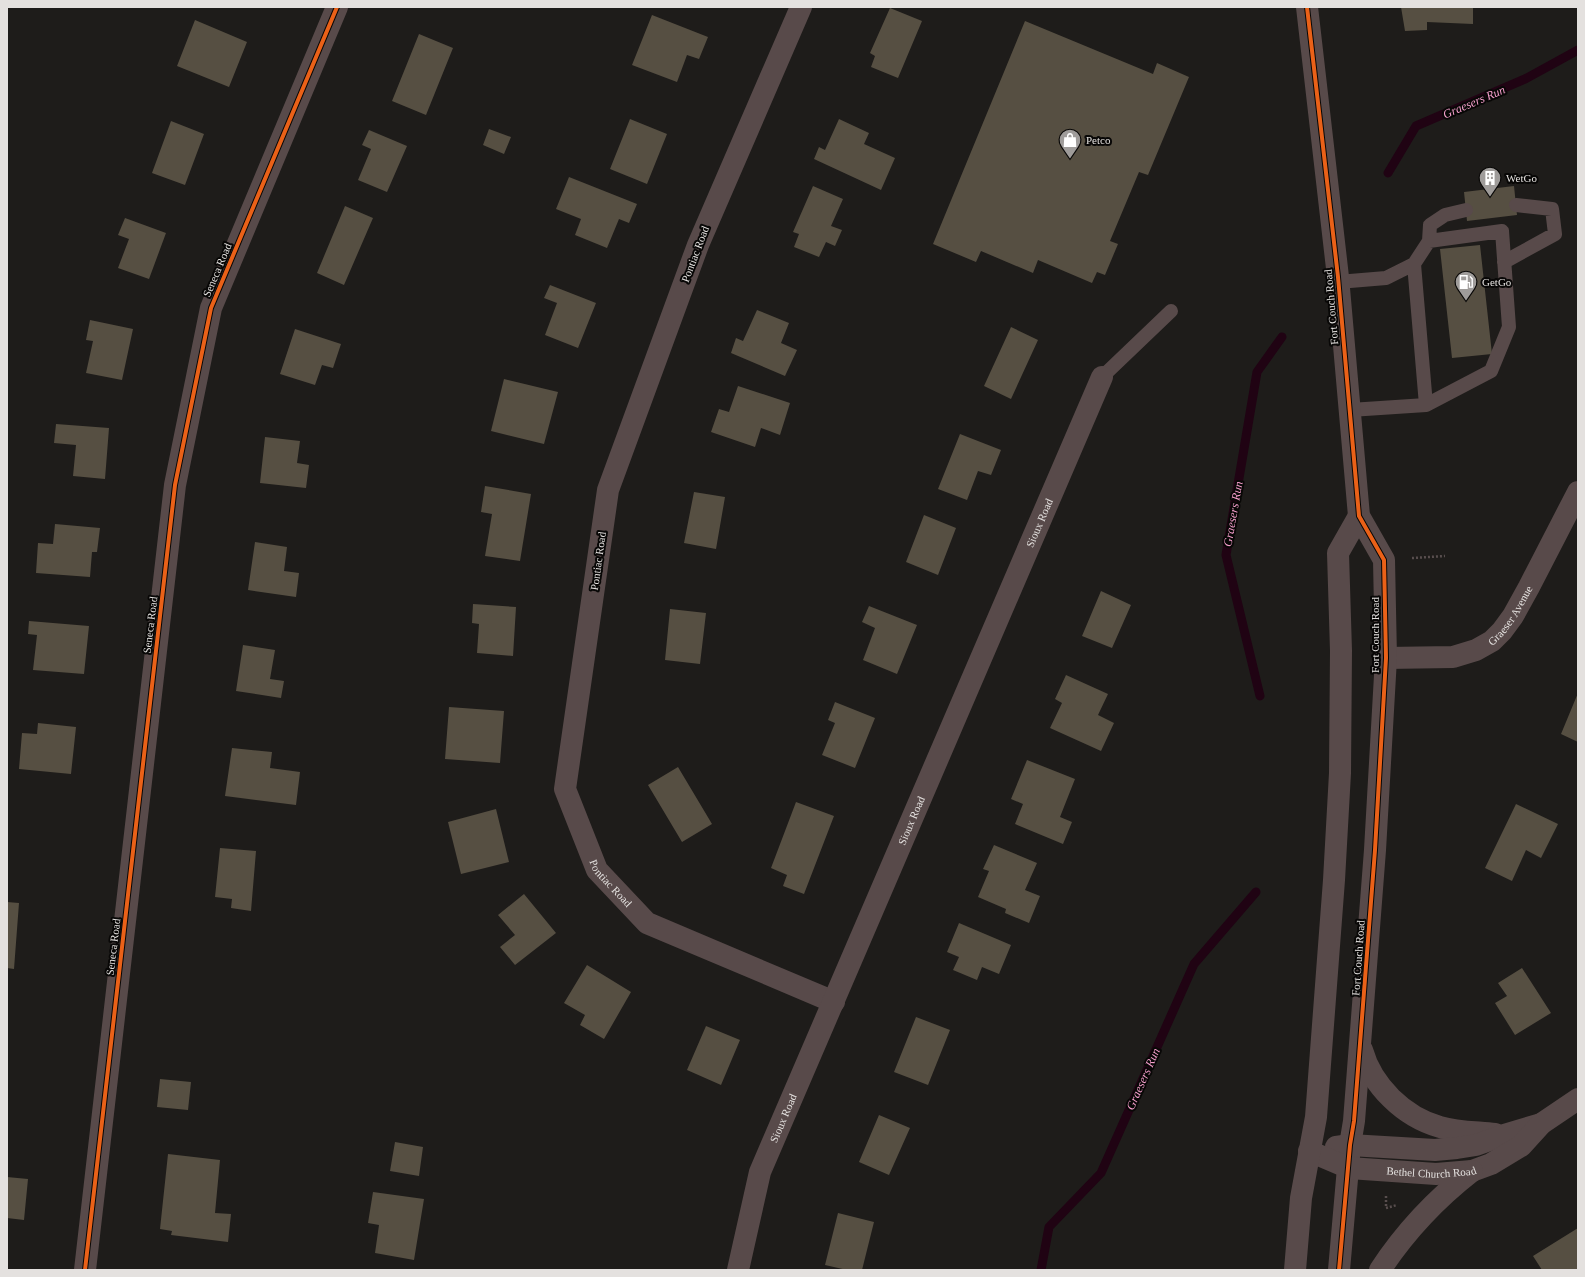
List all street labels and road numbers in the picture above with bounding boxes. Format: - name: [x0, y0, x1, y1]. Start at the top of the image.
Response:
- street label: Pontiac Road: [679, 224, 711, 284]
- street label: Seneca Road: [200, 241, 234, 299]
- street label: Fort Couch Road: [1322, 268, 1340, 345]
- street label: Sioux Road: [1023, 496, 1055, 549]
- street label: Pontiac Road: [588, 530, 608, 591]
- street label: Graeser Avenue: [1485, 583, 1535, 648]
- street label: Seneca Road: [141, 595, 159, 654]
- street label: Fort Couch Road: [1369, 597, 1381, 673]
- street label: Sioux Road: [895, 794, 927, 847]
- street label: Pontiac Road: [587, 858, 635, 909]
- street label: Seneca Road: [104, 917, 122, 976]
- street label: Fort Couch Road: [1349, 919, 1367, 996]
- street label: Sioux Road: [767, 1092, 799, 1144]
- street label: Bethel Church Road: [1386, 1164, 1478, 1180]

